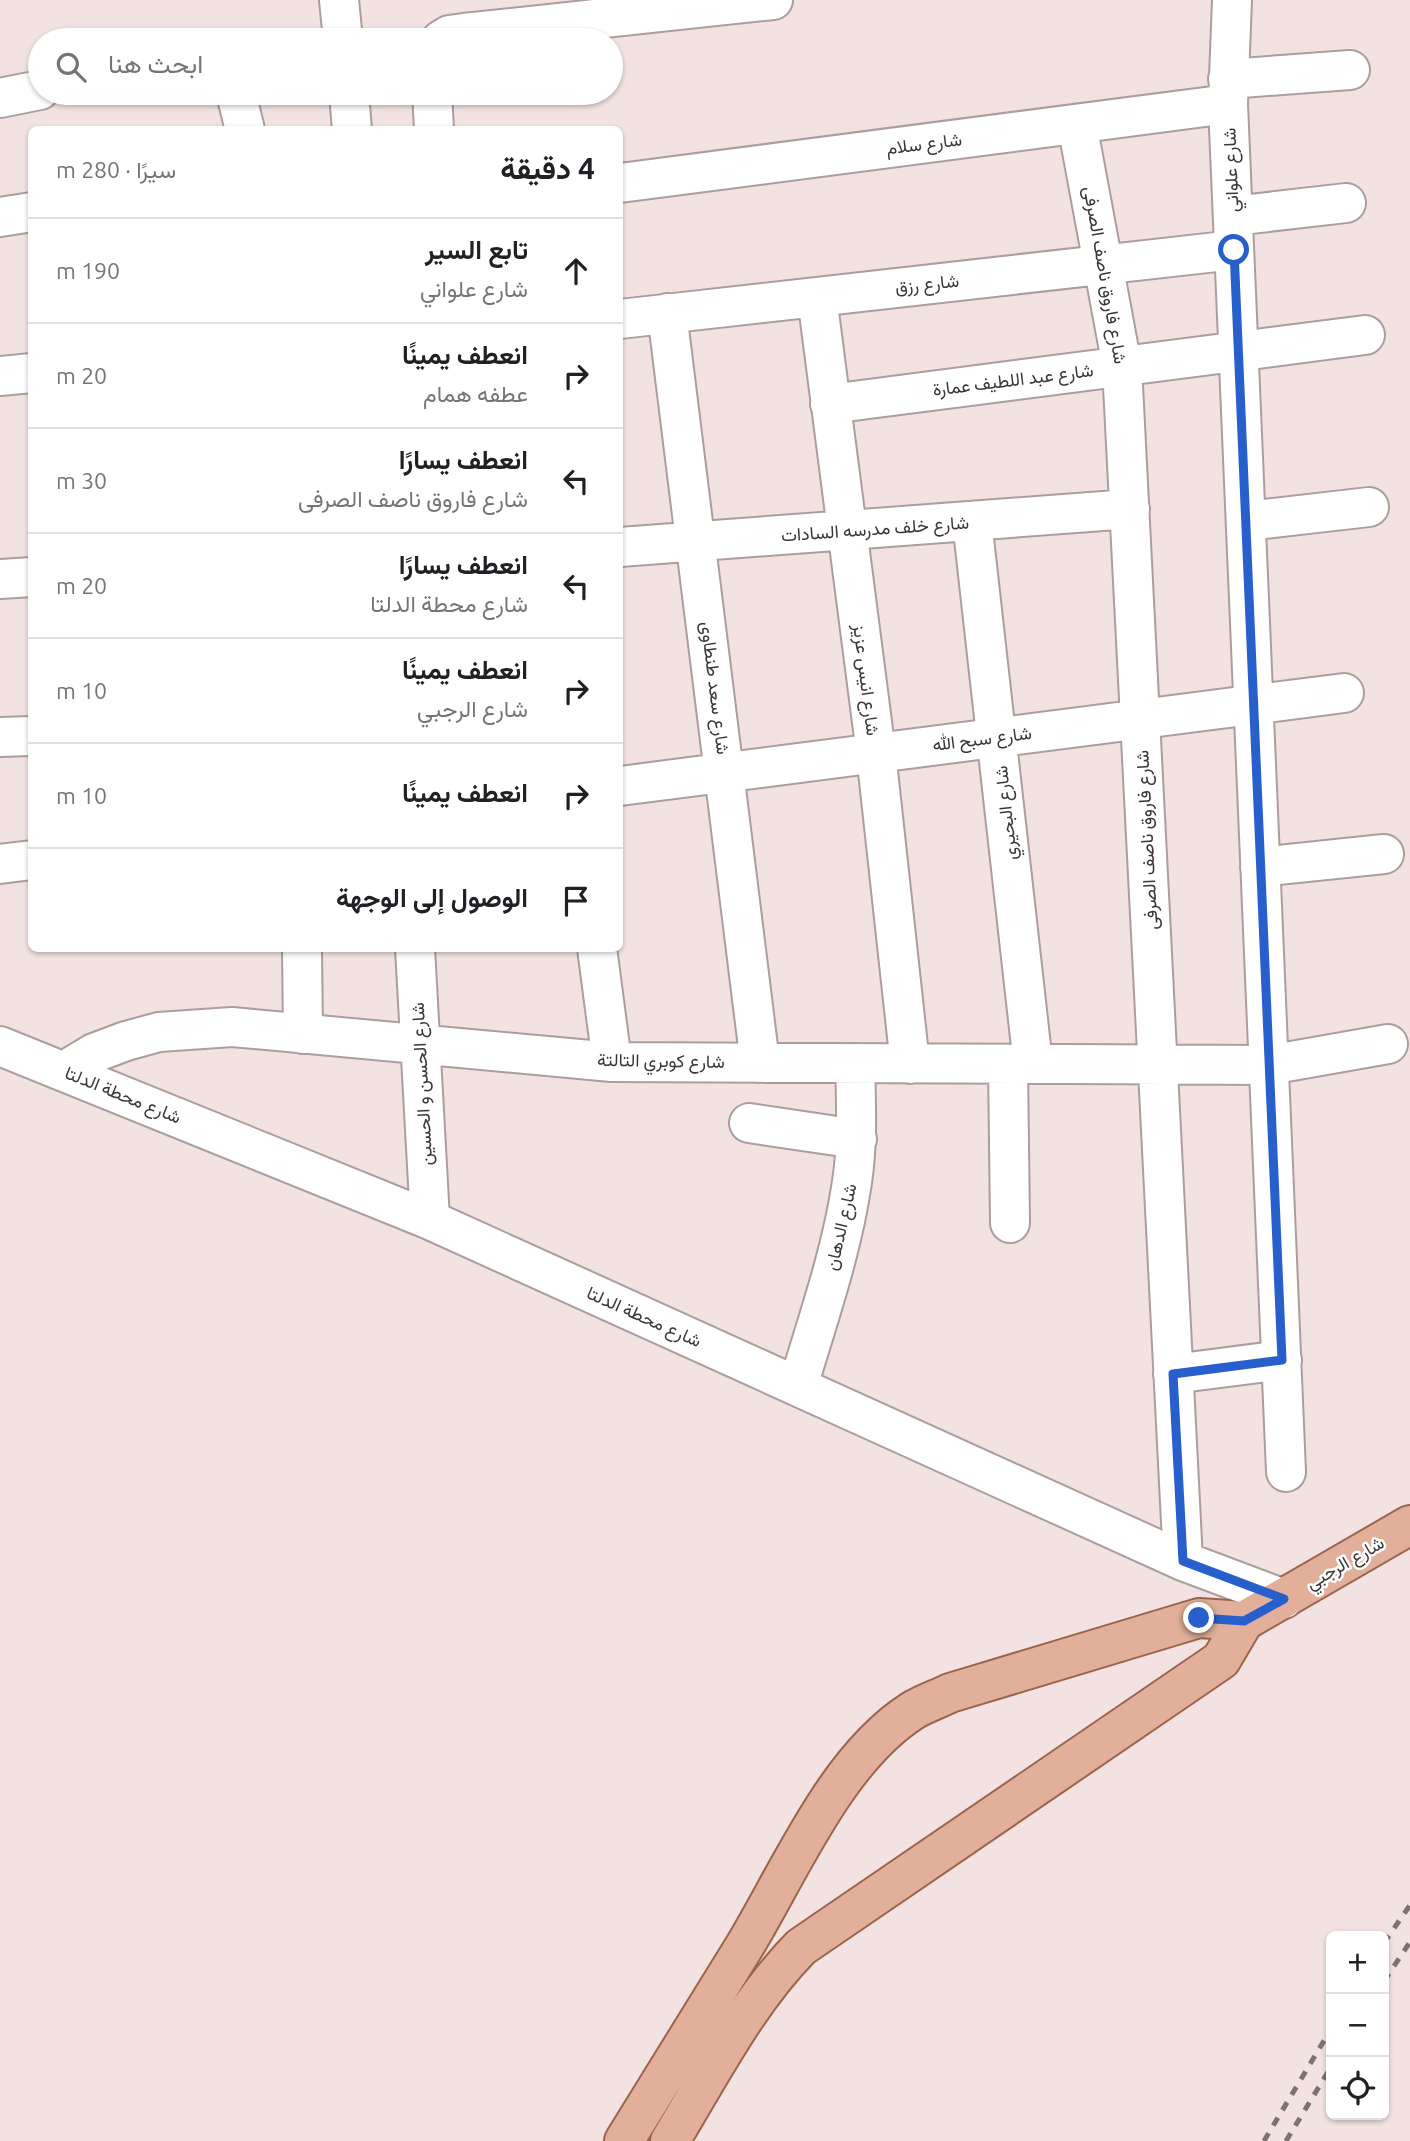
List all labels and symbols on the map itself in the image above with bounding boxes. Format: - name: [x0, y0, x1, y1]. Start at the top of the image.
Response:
- street label: شارع علواني: [1219, 127, 1247, 213]
- street label: شارع سلام: [885, 128, 963, 161]
- street label: شارع فاروق ناصف الصرفى: [1078, 184, 1131, 366]
- route start: [1218, 234, 1249, 265]
- street label: شارع رزق: [894, 270, 960, 299]
- street label: شارع عبد اللطيف عمارة: [931, 359, 1095, 402]
- street label: شارع خلف مدرسه السادات: [780, 511, 970, 548]
- street label: شارع سعد طنطاوى: [695, 620, 734, 756]
- street label: شارع انيس عزيز: [847, 622, 884, 737]
- street label: شارع سبح الله: [931, 722, 1033, 757]
- street label: شارع فاروق ناصف الصرفى: [1131, 750, 1164, 930]
- street label: شارع البحيري: [990, 764, 1026, 861]
- street label: شارع الحسن و الحسين: [407, 1002, 438, 1166]
- street label: شارع كوبري التالتة: [597, 1049, 725, 1077]
- street label: شارع محطة الدلتا: [61, 1062, 184, 1129]
- street label: شارع الدهان: [820, 1181, 863, 1273]
- street label: شارع محطة الدلتا: [583, 1282, 705, 1353]
- street label: شارع الرجبي: [1302, 1532, 1390, 1598]
- route end: [1183, 1602, 1214, 1633]

